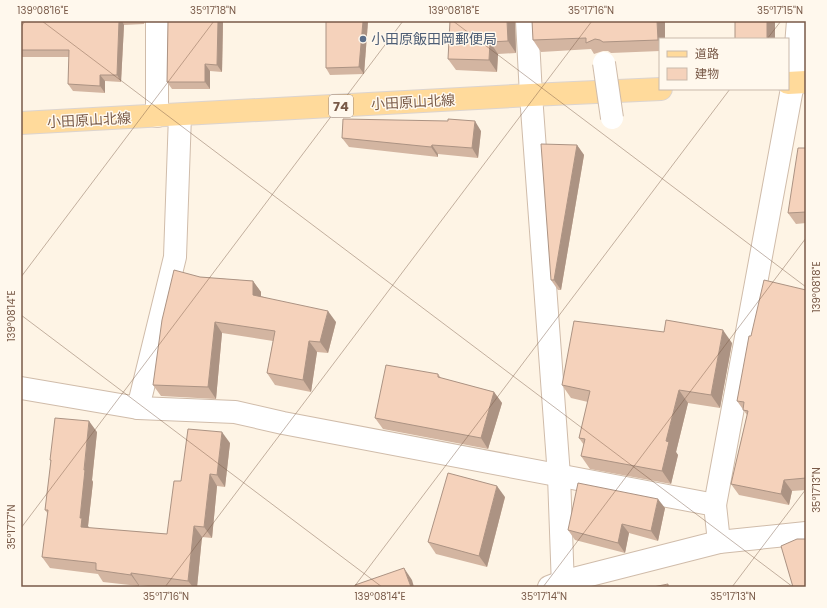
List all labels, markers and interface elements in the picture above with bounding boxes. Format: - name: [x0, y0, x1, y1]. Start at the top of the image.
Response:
- text: 139°08'16"E: [17, 3, 69, 18]
- text: 35°17'18"N: [190, 3, 236, 18]
- text: 139°08'18"E: [428, 3, 480, 18]
- text: 35°17'16"N: [568, 3, 614, 18]
- text: 35°17'15"N: [757, 3, 803, 18]
- place label: 小田原飯田岡郵便局: [371, 29, 497, 49]
- marker: 小田原飯田岡郵便局: [358, 34, 368, 44]
- legend: [659, 38, 789, 90]
- text: 道路: [695, 45, 719, 62]
- text: 建物: [695, 65, 719, 82]
- street label: 小田原山北線: [371, 90, 455, 114]
- road number: 74: [329, 95, 353, 117]
- street label: 小田原山北線: [47, 108, 131, 132]
- text: 139°08'18"E: [809, 261, 824, 313]
- text: 139°08'14"E: [4, 290, 19, 342]
- text: 35°17'13"N: [809, 467, 824, 513]
- text: 35°17'17"N: [4, 504, 19, 550]
- text: 35°17'16"N: [143, 589, 189, 604]
- text: 139°08'14"E: [354, 589, 406, 604]
- text: 35°17'14"N: [521, 589, 567, 604]
- text: 35°17'13"N: [710, 589, 756, 604]

